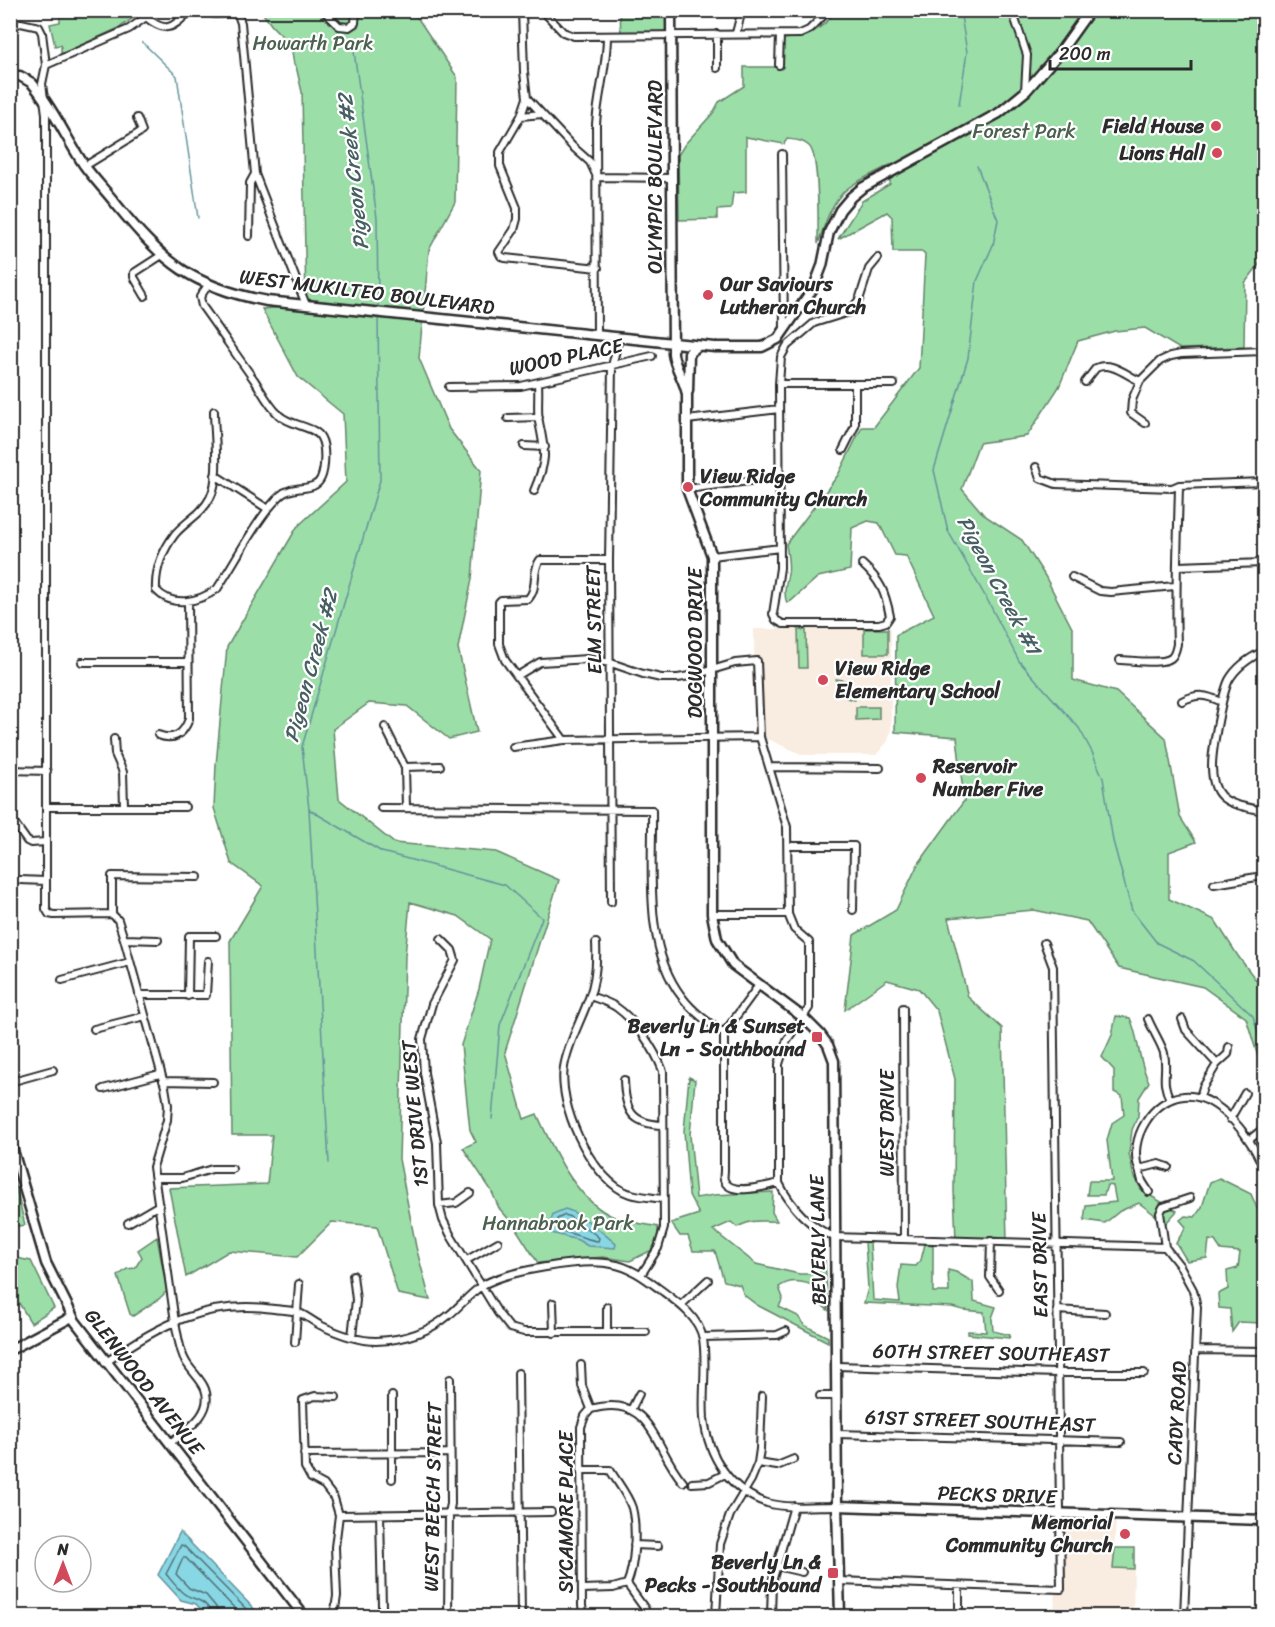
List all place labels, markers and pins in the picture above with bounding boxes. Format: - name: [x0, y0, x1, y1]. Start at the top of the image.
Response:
- place label: Field House: [1102, 109, 1205, 144]
- marker: Field House: [1209, 119, 1223, 133]
- place label: Lions Hall: [1119, 136, 1206, 171]
- marker: Lions Hall: [1210, 146, 1224, 160]
- place label: Our Saviours Lutheran Church: [720, 267, 867, 325]
- marker: Our Saviours Lutheran Church: [701, 288, 715, 302]
- place label: View Ridge Community Church: [699, 459, 868, 517]
- marker: View Ridge Community Church: [681, 480, 695, 494]
- place label: View Ridge Elementary School: [835, 651, 1001, 709]
- marker: View Ridge Elementary School: [816, 673, 830, 687]
- place label: Reservoir Number Five: [932, 749, 1044, 807]
- marker: Reservoir Number Five: [914, 771, 928, 785]
- place label: Beverly Ln & Sunset Ln - Southbound: [628, 1009, 806, 1067]
- marker: Beverly Ln & Sunset Ln - Southbound: [810, 1030, 824, 1044]
- place label: Memorial Community Church: [945, 1505, 1114, 1563]
- marker: Memorial Community Church: [1118, 1527, 1132, 1541]
- place label: Beverly Ln & Pecks - Southbound: [645, 1545, 822, 1603]
- marker: Beverly Ln & Pecks - Southbound: [826, 1566, 840, 1580]

